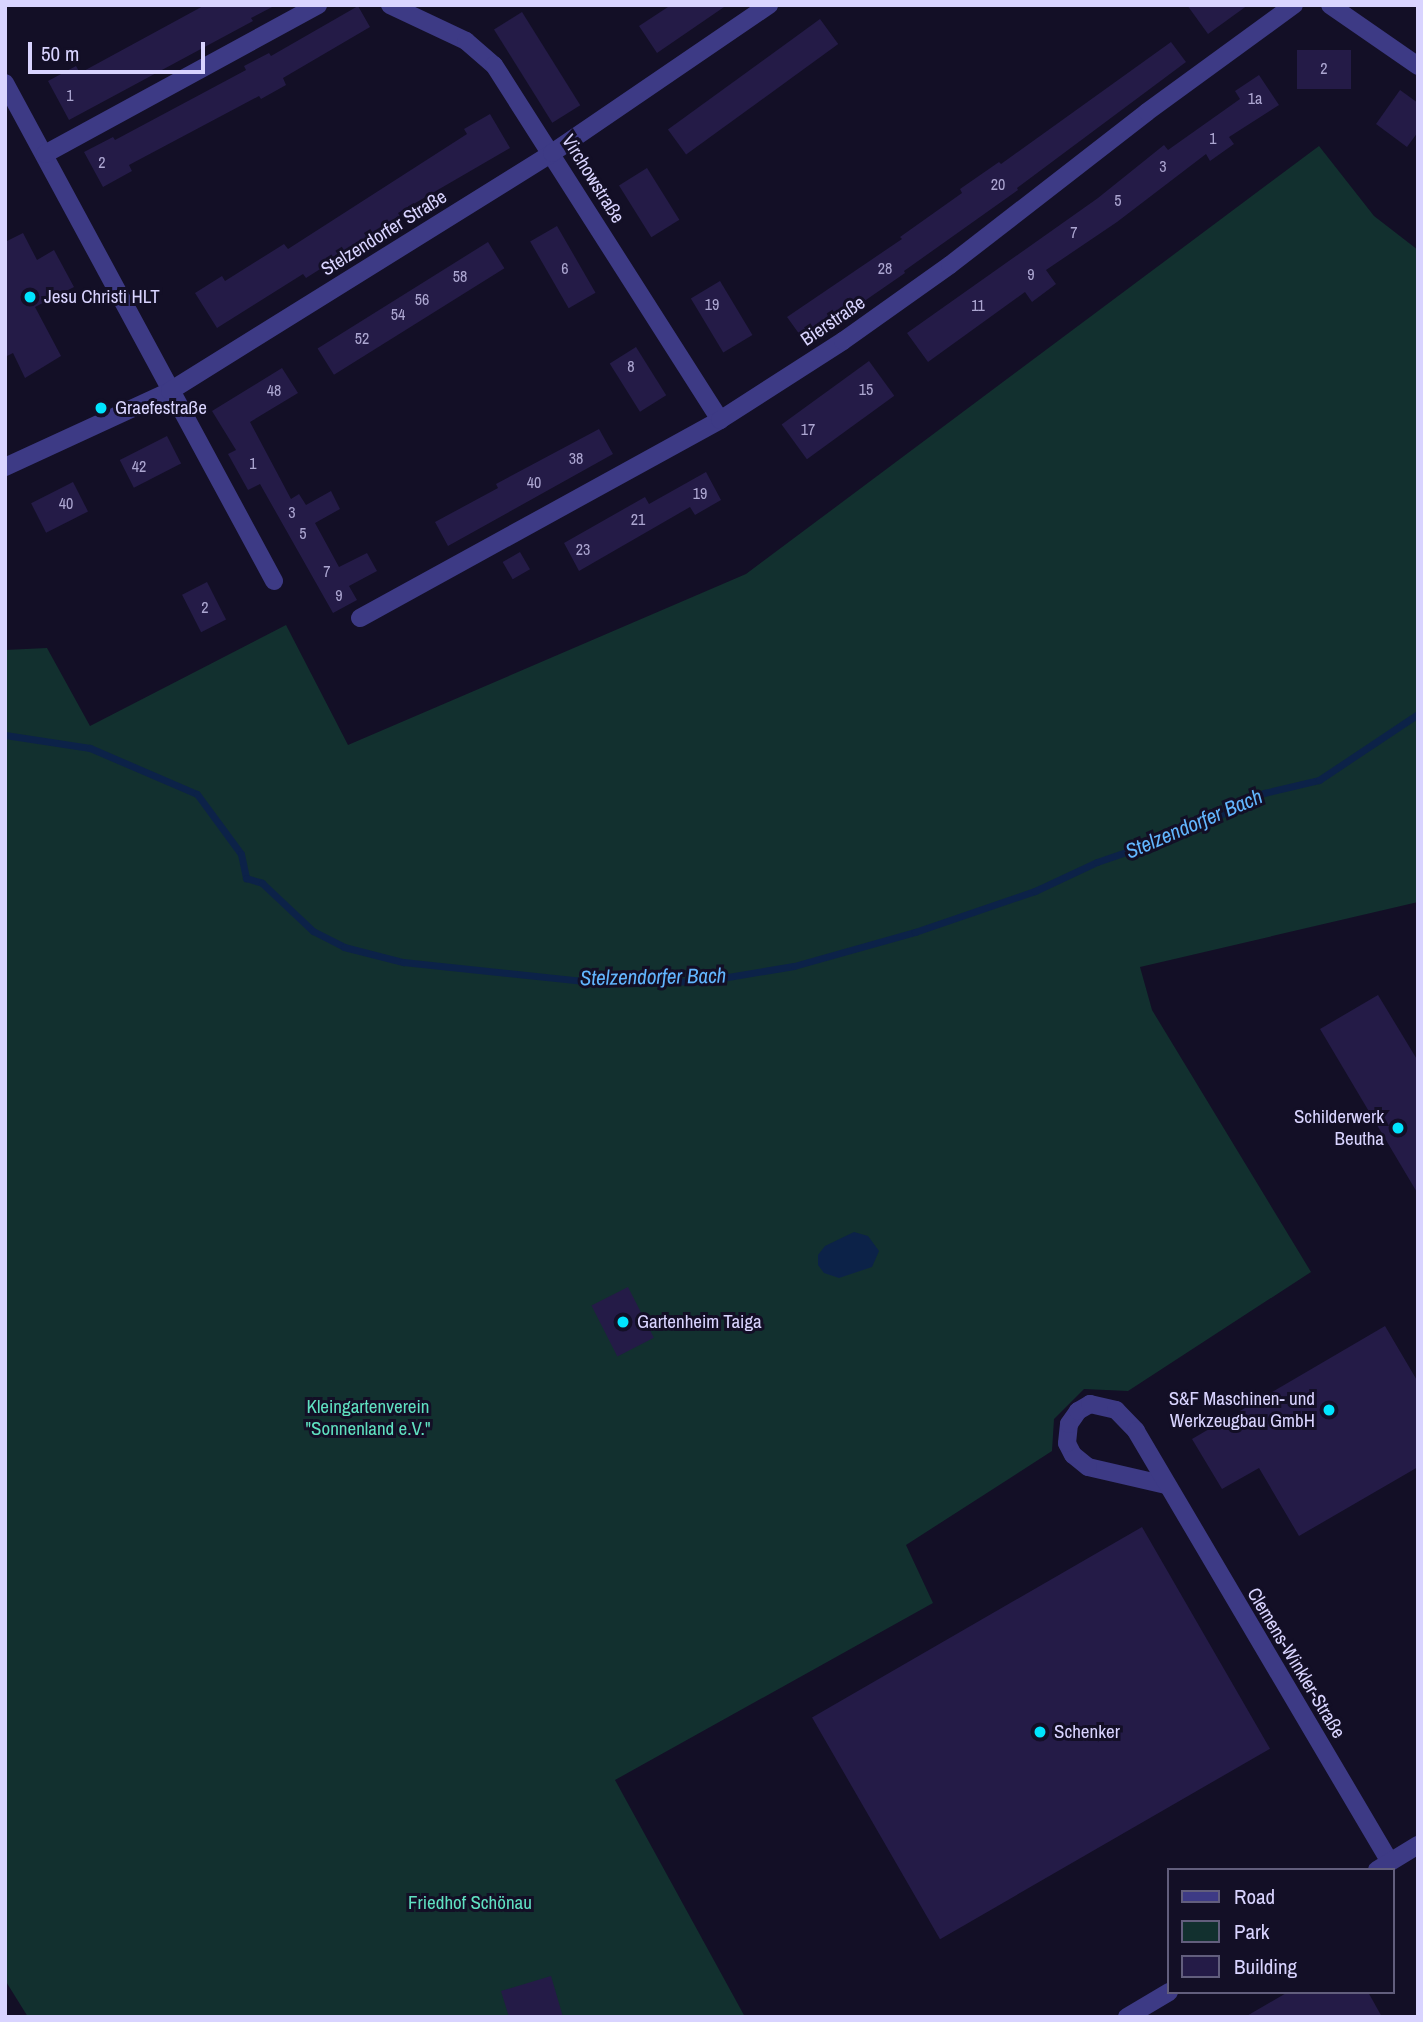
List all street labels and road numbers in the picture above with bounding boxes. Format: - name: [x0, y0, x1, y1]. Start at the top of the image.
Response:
- street label: Virchowstraße: [557, 130, 629, 228]
- street label: Stelzendorfer Straße: [317, 185, 451, 281]
- street label: Bierstraße: [796, 291, 870, 351]
- street label: Clemens-Winkler-Straße: [1242, 1584, 1350, 1742]

